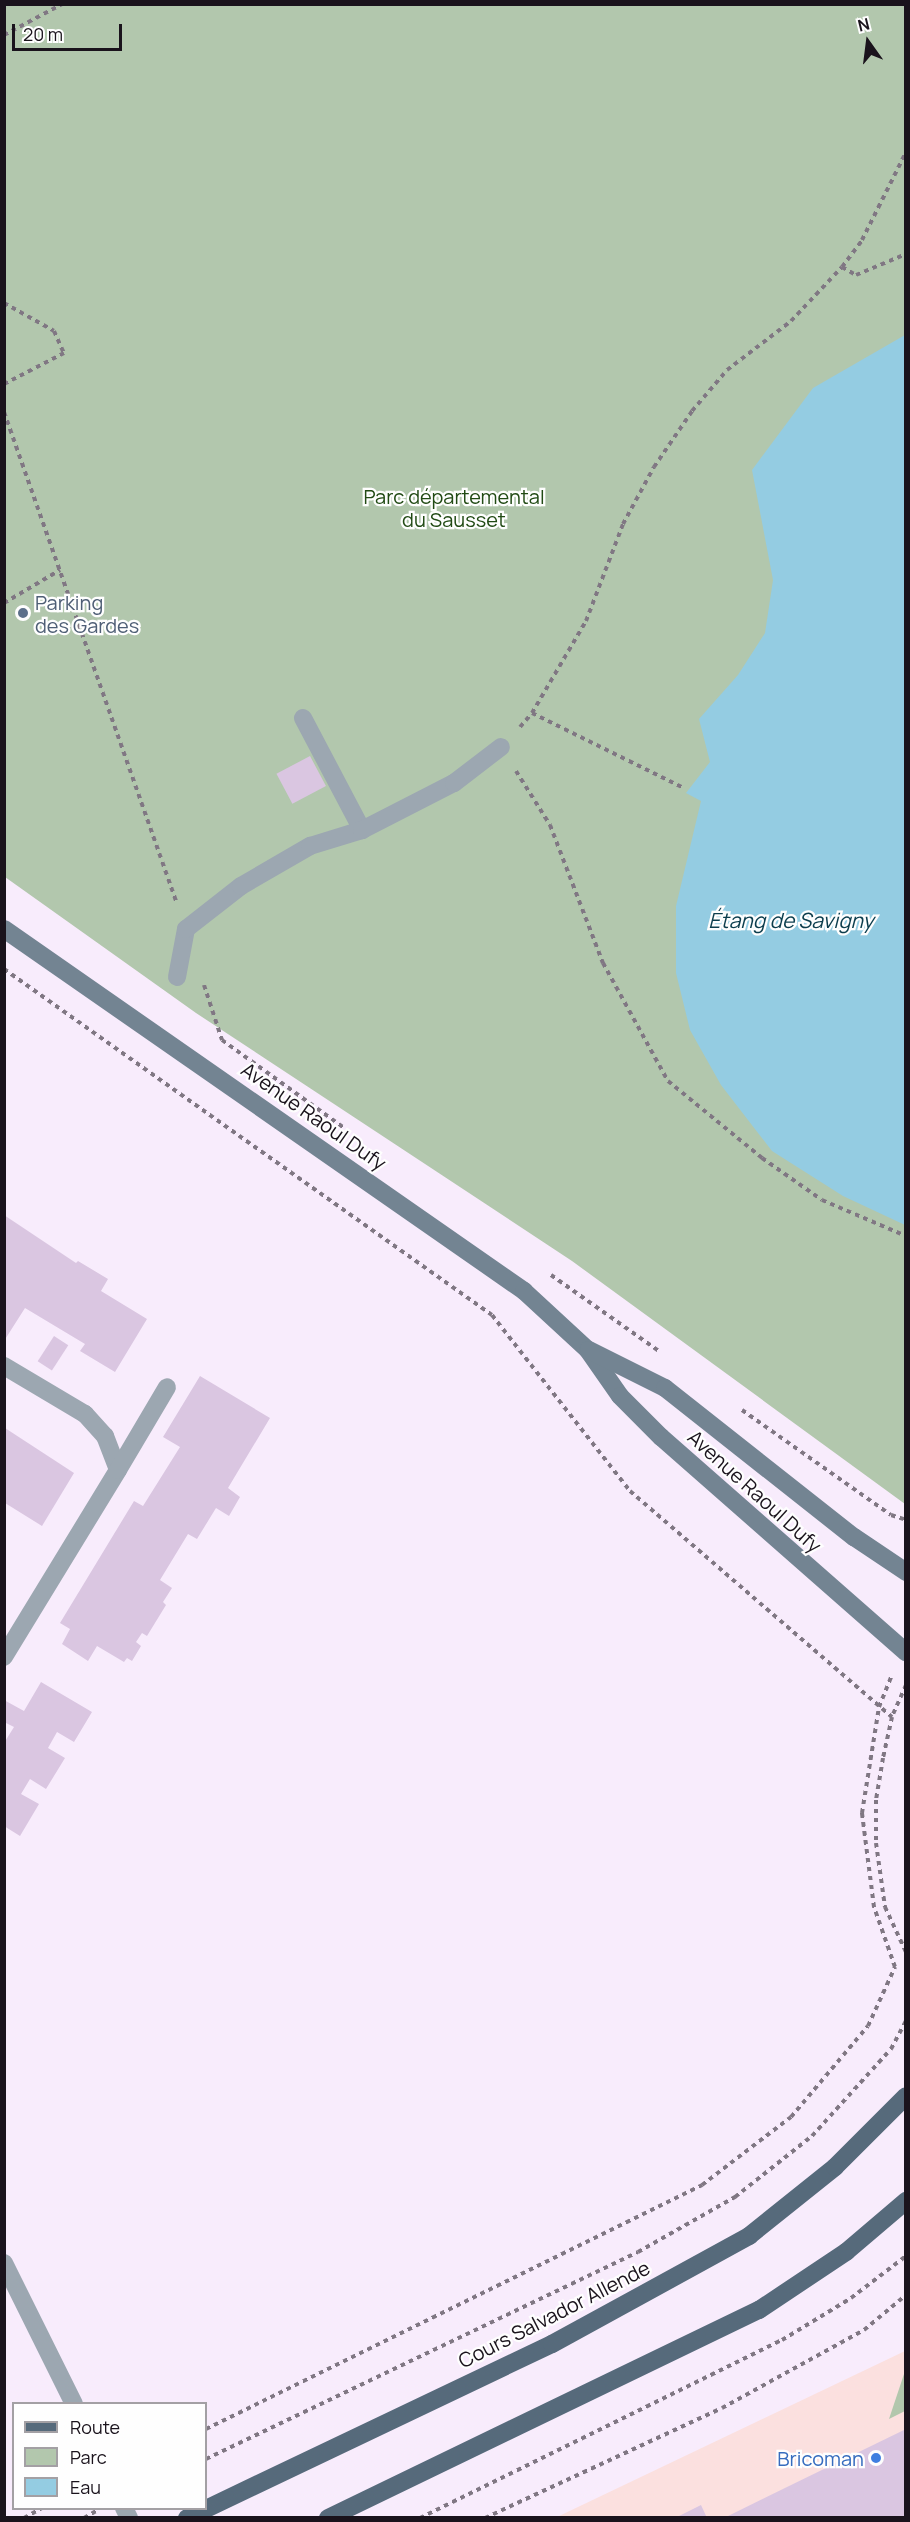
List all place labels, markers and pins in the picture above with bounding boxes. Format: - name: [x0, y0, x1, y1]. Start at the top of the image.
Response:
- place label: Parking des Gardes: [35, 590, 139, 637]
- marker: Parking des Gardes: [16, 606, 30, 620]
- place label: Bricoman: [777, 2446, 864, 2470]
- marker: Bricoman: [869, 2451, 883, 2465]

